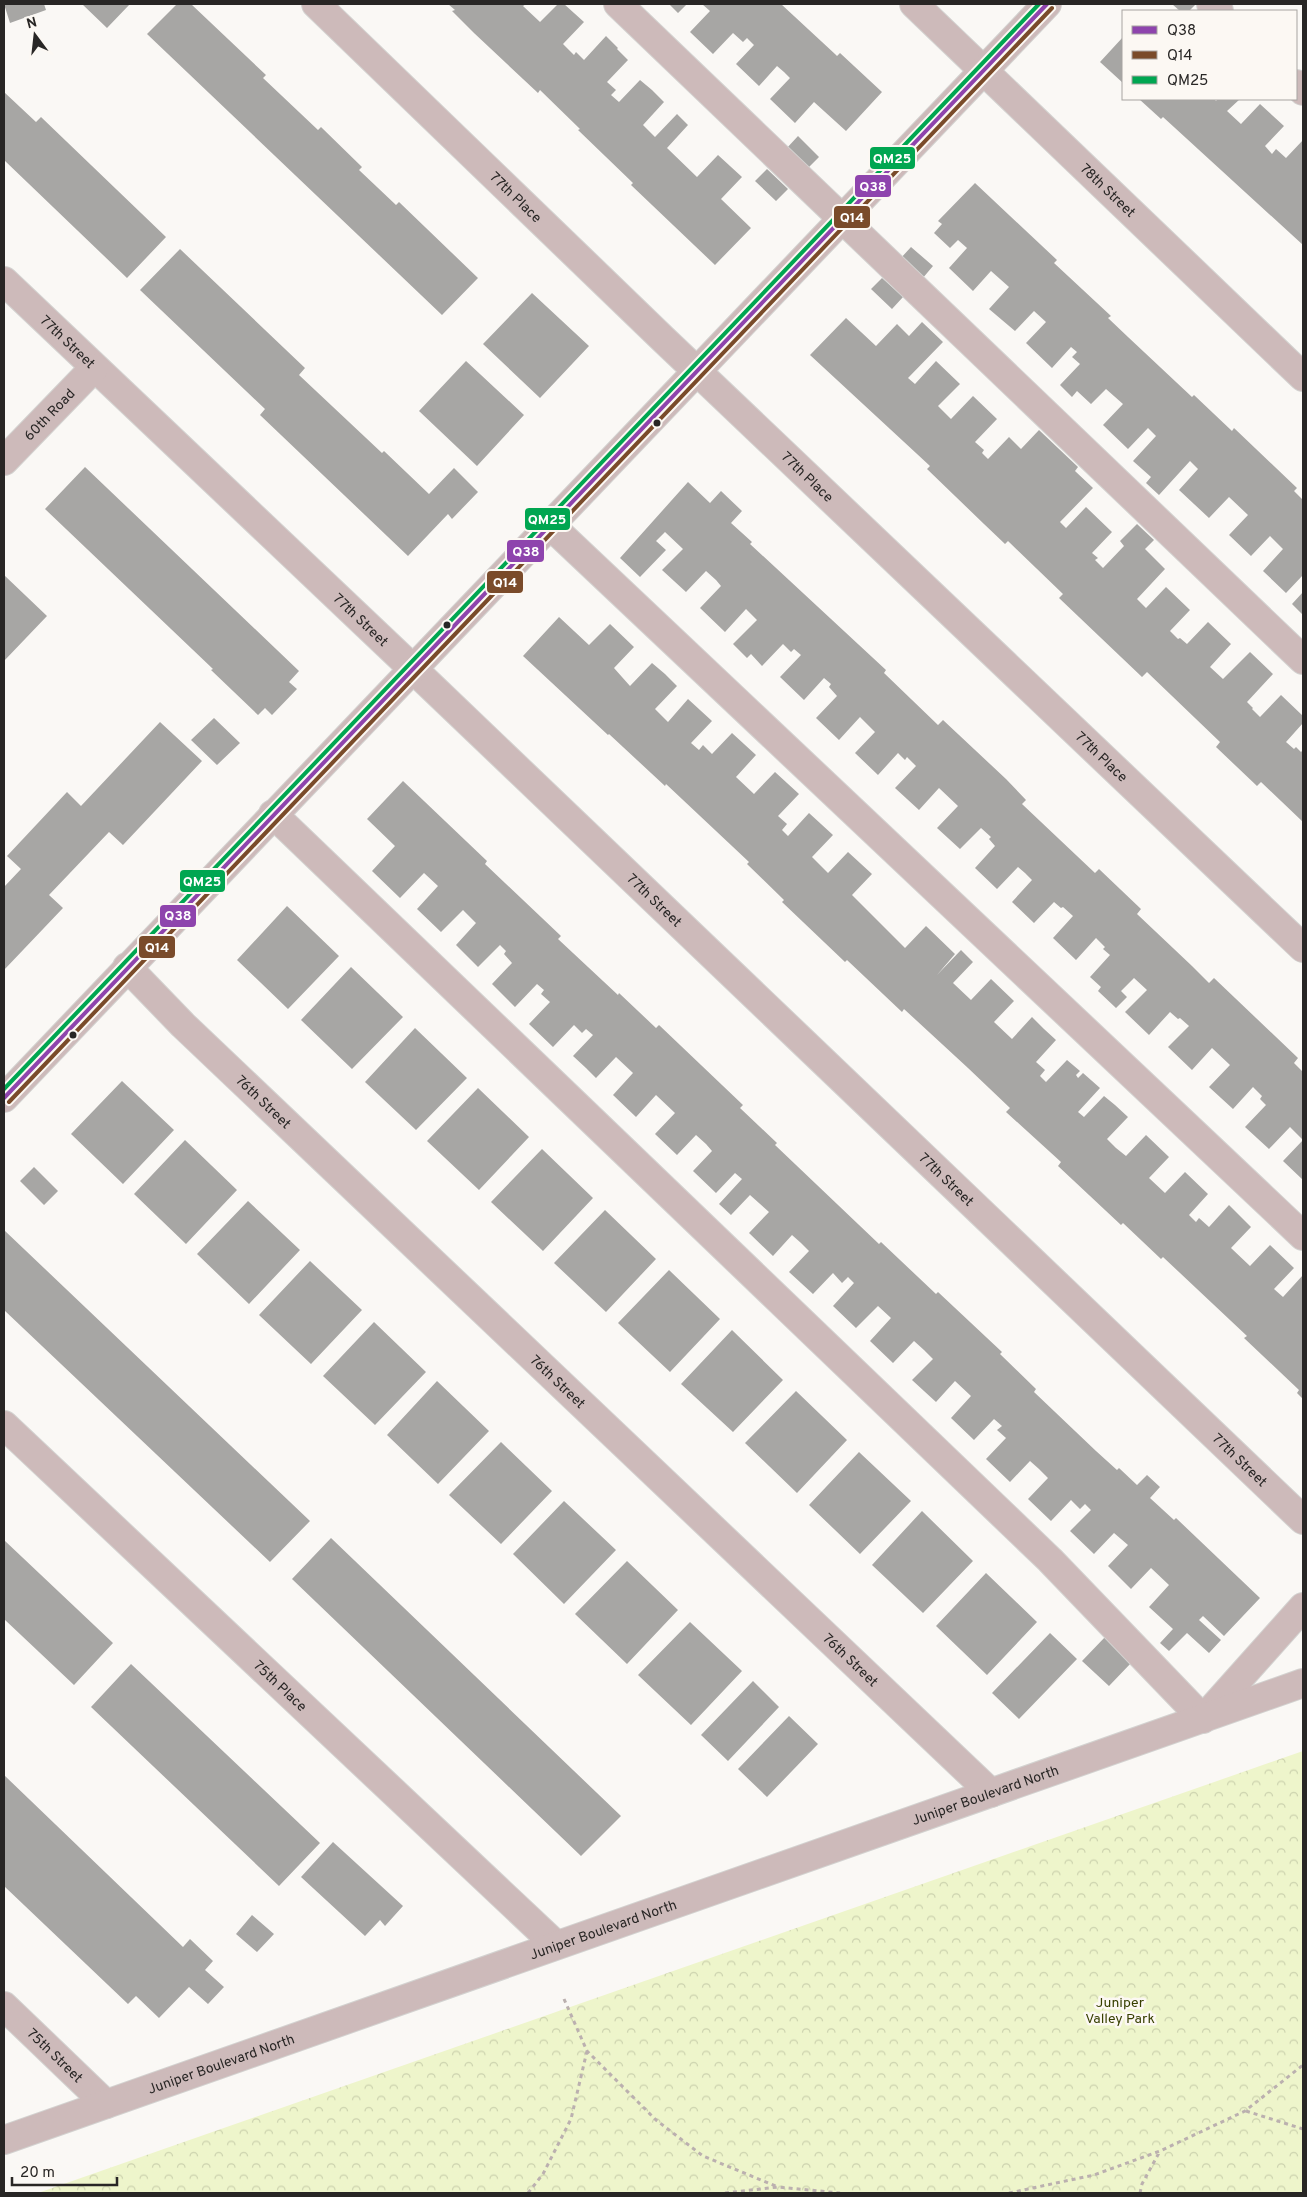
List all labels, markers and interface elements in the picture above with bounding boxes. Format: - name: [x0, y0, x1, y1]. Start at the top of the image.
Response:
- north arrow: [10, 10, 60, 60]
- legend: [1122, 10, 1297, 100]
- text: N: [25, 14, 39, 33]
- text: Q38: [1167, 22, 1196, 41]
- text: Q14: [1167, 47, 1193, 66]
- text: QM25: [1167, 72, 1208, 91]
- line badge: QM25: [869, 146, 916, 170]
- text: QM25: [873, 151, 911, 168]
- street label: 78th Street: [1076, 161, 1138, 222]
- street label: 77th Place: [485, 169, 544, 227]
- line badge: Q38: [854, 174, 892, 198]
- text: Q38: [859, 179, 887, 196]
- line badge: Q14: [833, 205, 871, 229]
- text: Q14: [840, 210, 864, 227]
- street label: 77th Street: [36, 313, 98, 373]
- street label: 60th Road: [21, 386, 79, 445]
- unlabelled marker: [652, 418, 662, 428]
- street label: 77th Place: [777, 449, 836, 507]
- line badge: QM25: [524, 507, 571, 531]
- text: QM25: [528, 512, 566, 529]
- line badge: Q38: [506, 539, 545, 563]
- text: Q38: [512, 544, 540, 561]
- line badge: Q14: [486, 570, 524, 594]
- text: Q14: [493, 575, 517, 592]
- street label: 77th Street: [329, 591, 391, 651]
- unlabelled marker: [442, 620, 452, 630]
- street label: 77th Place: [1071, 729, 1130, 786]
- line badge: QM25: [179, 869, 226, 893]
- street label: 77th Street: [623, 871, 685, 931]
- text: QM25: [183, 874, 221, 891]
- line badge: Q38: [159, 904, 197, 928]
- text: Q38: [164, 908, 192, 925]
- line badge: Q14: [138, 935, 176, 959]
- text: Q14: [145, 940, 169, 957]
- unlabelled marker: [68, 1030, 78, 1040]
- street label: 76th Street: [232, 1073, 294, 1133]
- street label: 77th Street: [915, 1150, 977, 1210]
- street label: 76th Street: [526, 1352, 588, 1413]
- street label: 77th Street: [1208, 1431, 1270, 1491]
- street label: 76th Street: [819, 1631, 881, 1691]
- street label: 75th Place: [249, 1658, 310, 1716]
- street label: Juniper Boulevard North: [910, 1763, 1061, 1830]
- street label: Juniper Boulevard North: [528, 1897, 679, 1964]
- park label: Juniper Valley Park: [1085, 1995, 1155, 2028]
- street label: 75th Street: [23, 2026, 86, 2087]
- street label: Juniper Boulevard North: [146, 2031, 297, 2099]
- scale bar: [12, 2154, 118, 2186]
- text: 20 m: [20, 2164, 55, 2183]

